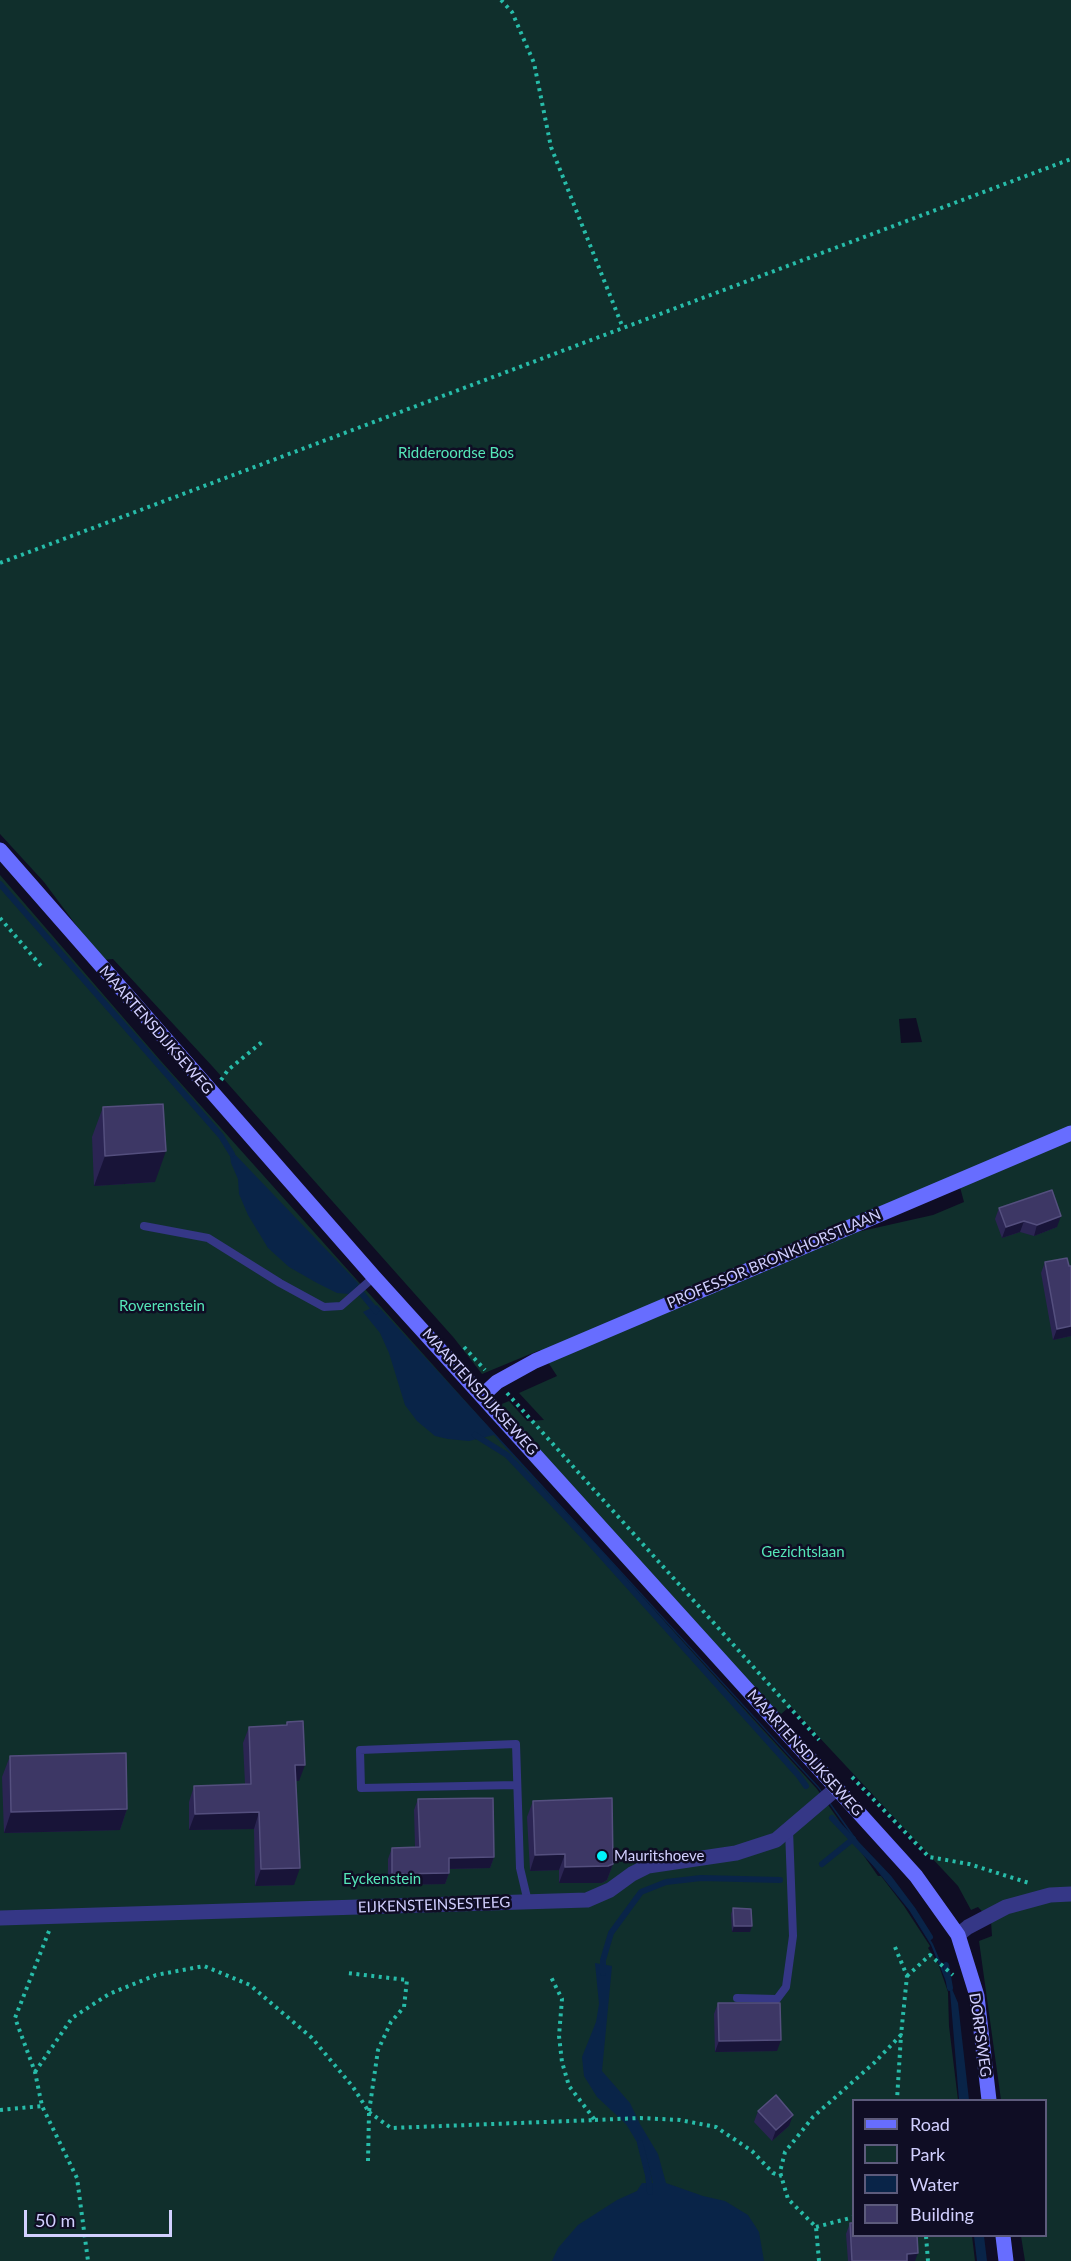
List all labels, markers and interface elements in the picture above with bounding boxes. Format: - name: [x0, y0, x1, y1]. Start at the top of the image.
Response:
- park label: Ridderoordse Bos: [398, 444, 514, 462]
- street label: MAARTENSDIJKSEWEG: [95, 962, 217, 1098]
- street label: PROFESSOR BRONKHORSTLAAN: [664, 1206, 884, 1312]
- park label: Roverenstein: [119, 1297, 205, 1315]
- street label: MAARTENSDIJKSEWEG: [418, 1325, 542, 1459]
- park label: Gezichtslaan: [761, 1543, 845, 1561]
- street label: MAARTENSDIJKSEWEG: [743, 1686, 867, 1820]
- place label: Mauritshoeve: [614, 1847, 705, 1865]
- marker: Mauritshoeve: [595, 1849, 609, 1863]
- park label: Eyckenstein: [343, 1870, 421, 1888]
- street label: EIJKENSTEINSESTEEG: [358, 1893, 510, 1917]
- street label: DORPSWEG: [965, 1992, 995, 2078]
- legend: [852, 2099, 1047, 2237]
- text: Road: [910, 2113, 950, 2135]
- text: Park: [910, 2143, 945, 2165]
- text: Water: [910, 2173, 959, 2195]
- scale bar: [27, 2198, 176, 2236]
- text: Building: [910, 2203, 974, 2225]
- text: 50 m: [35, 2209, 75, 2231]

